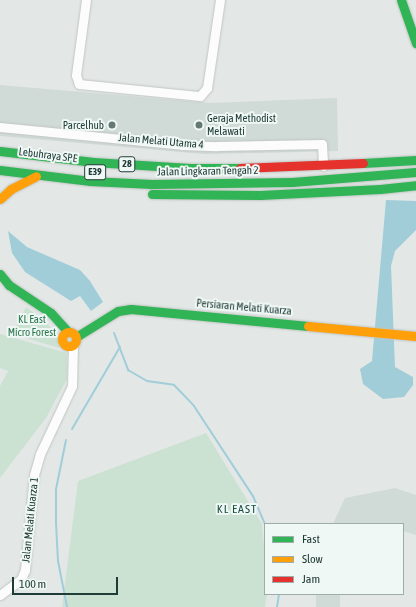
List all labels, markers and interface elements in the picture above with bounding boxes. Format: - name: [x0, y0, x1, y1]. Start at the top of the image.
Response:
- place label: Geraja Methodist Melawati: [207, 112, 276, 138]
- place label: Parcelhub: [63, 118, 104, 132]
- marker: Parcelhub: [107, 120, 117, 130]
- marker: Geraja Methodist Melawati: [194, 120, 204, 130]
- street label: Jalan Melati Utama 4: [118, 131, 204, 151]
- street label: Lebuhraya SPE: [18, 145, 78, 165]
- road number: 28: [118, 156, 136, 172]
- road number: E39: [84, 164, 106, 180]
- street label: Jalan Lingkaran Tengah 2: [157, 164, 259, 178]
- street label: Persiaran Melati Kuarza: [196, 296, 292, 318]
- park label: KL East Micro Forest: [8, 313, 56, 339]
- street label: Jalan Melati Kuarza 1: [19, 477, 41, 563]
- district label: KL EAST: [217, 503, 257, 517]
- legend: [264, 523, 404, 595]
- text: Fast: [302, 532, 320, 546]
- text: Slow: [302, 552, 323, 566]
- scale bar: [14, 569, 120, 595]
- text: Jam: [302, 572, 320, 586]
- text: 100 m: [19, 577, 46, 591]

